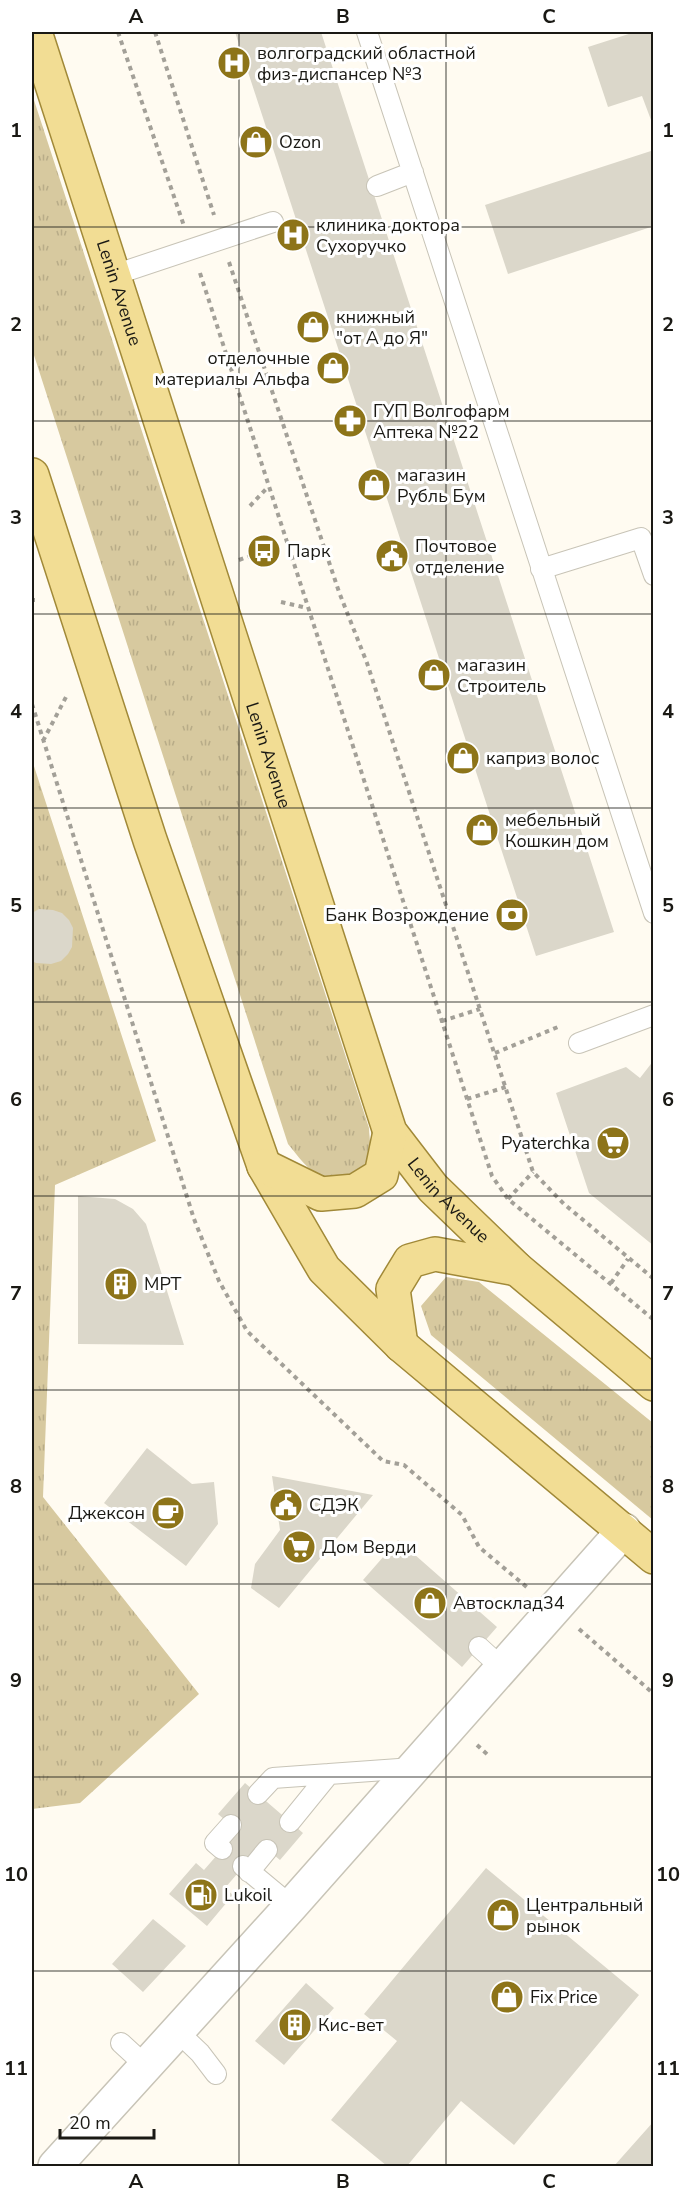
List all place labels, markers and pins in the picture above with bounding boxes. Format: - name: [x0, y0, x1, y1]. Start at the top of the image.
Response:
- place label: волгоградский областной физ-диспансер №3: [257, 41, 476, 86]
- hospital icon: волгоградский областной физ-диспансер №3: [216, 45, 252, 81]
- shop icon: Ozon: [238, 124, 274, 160]
- place label: Ozon: [279, 130, 321, 154]
- place label: клиника доктора Сухоручко: [316, 213, 460, 258]
- hospital icon: клиника доктора Сухоручко: [275, 217, 311, 253]
- place label: книжный "от А до Я": [336, 305, 428, 350]
- shop icon: книжный "от А до Я": [295, 309, 331, 345]
- place label: отделочные материалы Альфа: [155, 346, 310, 391]
- shop icon: отделочные материалы Альфа: [315, 350, 351, 386]
- place label: ГУП Волгофарм Аптека №22: [373, 399, 510, 444]
- pharmacy icon: ГУП Волгофарм Аптека №22: [332, 403, 368, 439]
- place label: магазин Рубль Бум: [397, 463, 486, 508]
- shop icon: магазин Рубль Бум: [356, 467, 392, 503]
- bus stop icon: Парк: [246, 533, 282, 569]
- place label: Почтовое отделение: [415, 534, 504, 579]
- public building icon: Почтовое отделение: [374, 538, 410, 574]
- place label: Парк: [287, 539, 331, 563]
- place label: магазин Строитель: [457, 653, 546, 698]
- shop icon: магазин Строитель: [416, 657, 452, 693]
- shop icon: каприз волос: [445, 740, 481, 776]
- place label: каприз волос: [486, 746, 600, 770]
- place label: мебельный Кошкин дом: [505, 808, 609, 853]
- shop icon: мебельный Кошкин дом: [464, 812, 500, 848]
- bank icon: Банк Возрождение: [494, 897, 530, 933]
- place label: Банк Возрождение: [325, 903, 489, 927]
- supermarket icon: Pyaterchka: [595, 1125, 631, 1161]
- place label: Pyaterchka: [501, 1131, 590, 1155]
- building icon: МРТ: [103, 1266, 139, 1302]
- place label: МРТ: [144, 1272, 181, 1296]
- public building icon: СДЭК: [268, 1487, 304, 1523]
- place label: СДЭК: [309, 1493, 359, 1517]
- cafe icon: Джексон: [150, 1495, 186, 1531]
- place label: Джексон: [68, 1501, 145, 1525]
- supermarket icon: Дом Верди: [281, 1529, 317, 1565]
- place label: Дом Верди: [322, 1535, 416, 1559]
- shop icon: Автосклад34: [412, 1585, 448, 1621]
- place label: Автосклад34: [453, 1591, 565, 1615]
- fuel station icon: Lukoil: [183, 1877, 219, 1913]
- place label: Lukoil: [224, 1883, 273, 1907]
- place label: Центральный рынок: [526, 1893, 643, 1938]
- shop icon: Центральный рынок: [485, 1897, 521, 1933]
- shop icon: Fix Price: [489, 1979, 525, 2015]
- place label: Fix Price: [530, 1985, 598, 2009]
- building icon: Кис-вет: [277, 2007, 313, 2043]
- place label: Кис-вет: [318, 2013, 384, 2037]

